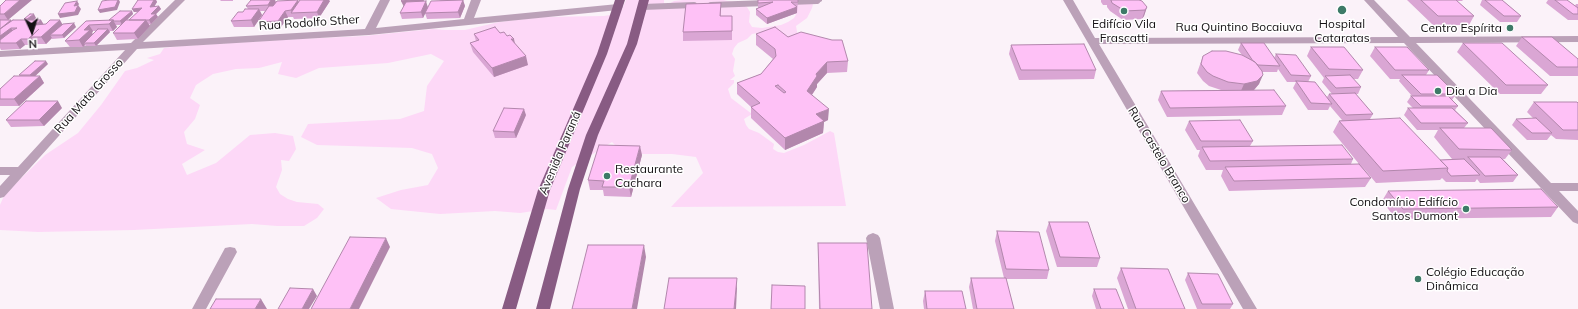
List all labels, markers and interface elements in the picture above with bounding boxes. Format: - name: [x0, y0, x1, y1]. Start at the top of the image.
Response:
- marker: Hospital Cataratas: [1336, 4, 1348, 16]
- marker: Edifício Vila Frascatti: [1119, 6, 1129, 16]
- north arrow: [12, 12, 52, 52]
- street label: Rua Rodolfo Sther: [258, 12, 360, 34]
- place label: Edifício Vila Frascatti: [1092, 17, 1156, 45]
- place label: Hospital Cataratas: [1314, 17, 1370, 45]
- street label: Rua Quintino Bocaiuva: [1175, 20, 1303, 34]
- place label: Centro Espírita: [1421, 21, 1502, 35]
- marker: Centro Espírita: [1505, 23, 1515, 33]
- text: N: [28, 37, 37, 51]
- street label: Rua Mato Grosso: [52, 56, 126, 136]
- place label: Dia a Dia: [1446, 84, 1498, 98]
- marker: Dia a Dia: [1433, 86, 1443, 96]
- street label: Rua Castelo Branco: [1125, 104, 1193, 206]
- street label: Avenida Paraná: [536, 109, 584, 197]
- place label: Restaurante Cachara: [615, 162, 683, 190]
- marker: Restaurante Cachara: [602, 171, 612, 181]
- place label: Condomínio Edifício Santos Dumont: [1349, 195, 1458, 223]
- marker: Condomínio Edifício Santos Dumont: [1461, 204, 1471, 214]
- place label: Colégio Educação Dinâmica: [1426, 265, 1524, 293]
- marker: Colégio Educação Dinâmica: [1413, 274, 1423, 284]

